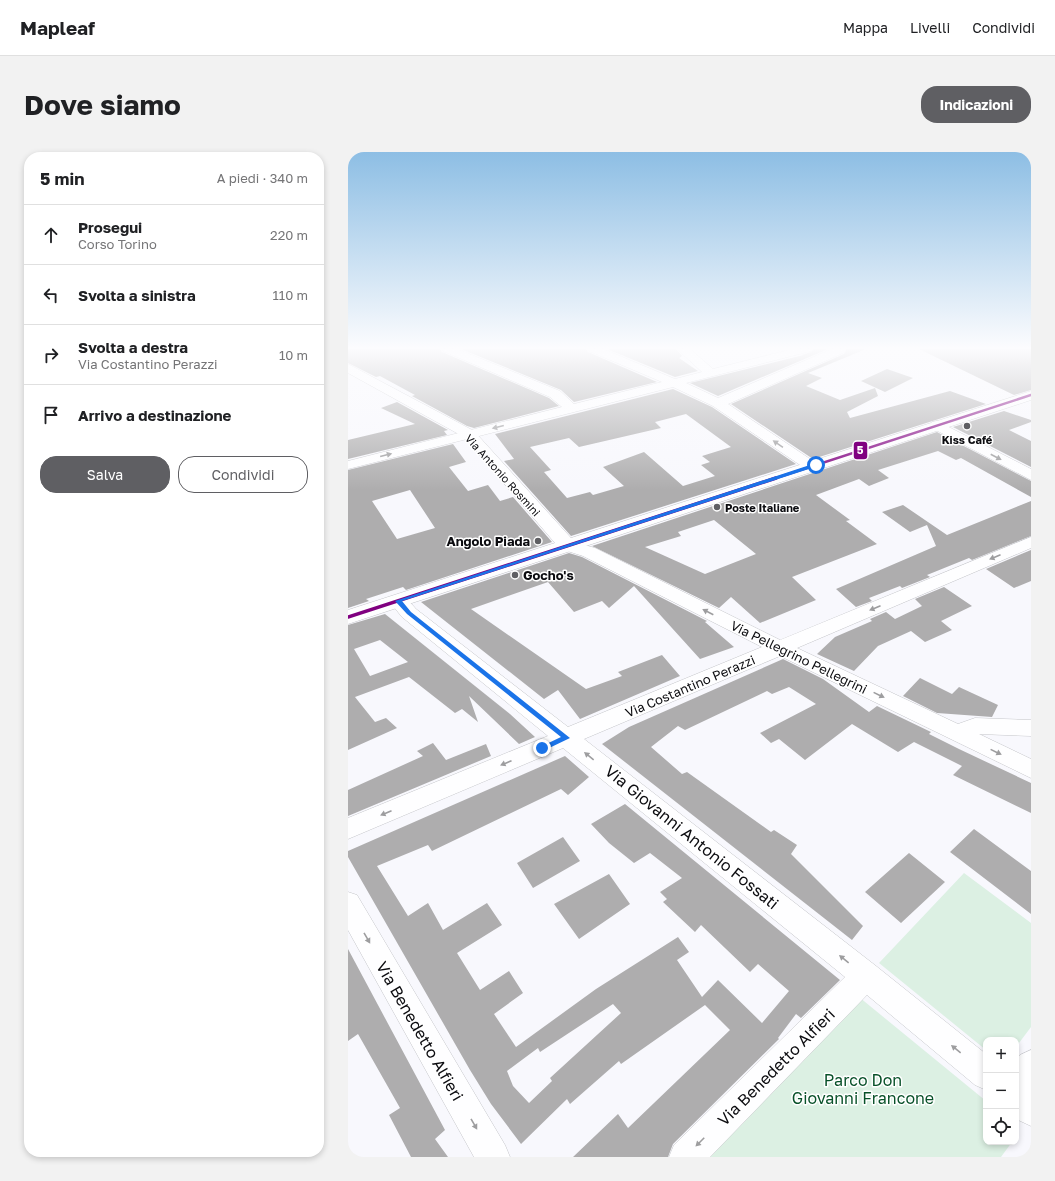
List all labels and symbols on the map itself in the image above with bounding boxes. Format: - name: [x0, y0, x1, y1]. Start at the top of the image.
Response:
- marker: Kiss Café: [962, 421, 972, 431]
- one-way arrow: [492, 424, 504, 430]
- street label: Via Antonio Rosmini: [463, 431, 543, 519]
- place label: Kiss Café: [942, 433, 993, 446]
- one-way arrow: [773, 441, 784, 448]
- line badge: 5: [853, 441, 868, 460]
- text: 5: [857, 443, 864, 456]
- one-way arrow: [380, 452, 392, 458]
- one-way arrow: [990, 454, 1002, 460]
- route start: [807, 456, 825, 474]
- place label: Poste Italiane: [725, 501, 800, 514]
- marker: Poste Italiane: [712, 502, 722, 512]
- place label: Angolo Piada: [446, 533, 530, 549]
- marker: Angolo Piada: [533, 536, 543, 546]
- one-way arrow: [989, 555, 1001, 561]
- place label: Gocho's: [523, 567, 574, 583]
- marker: Gocho's: [510, 570, 520, 580]
- one-way arrow: [870, 605, 881, 611]
- one-way arrow: [703, 609, 714, 616]
- street label: Via Pellegrino Pellegrini: [728, 617, 870, 697]
- street label: Via Costantino Perazzi: [623, 651, 757, 721]
- one-way arrow: [873, 692, 885, 698]
- route end: [533, 739, 551, 757]
- one-way arrow: [990, 749, 1002, 755]
- one-way arrow: [583, 751, 594, 760]
- one-way arrow: [500, 761, 512, 767]
- street label: Via Giovanni Antonio Fossati: [601, 761, 783, 913]
- one-way arrow: [380, 811, 392, 817]
- one-way arrow: [364, 932, 371, 944]
- one-way arrow: [839, 954, 849, 963]
- street label: Via Benedetto Alfieri: [372, 958, 468, 1104]
- street label: Via Benedetto Alfieri: [713, 1004, 839, 1130]
- one-way arrow: [950, 1045, 961, 1054]
- park label: Parco Don Giovanni Francone: [792, 1070, 934, 1108]
- one-way arrow: [470, 1118, 477, 1130]
- one-way arrow: [695, 1137, 705, 1147]

